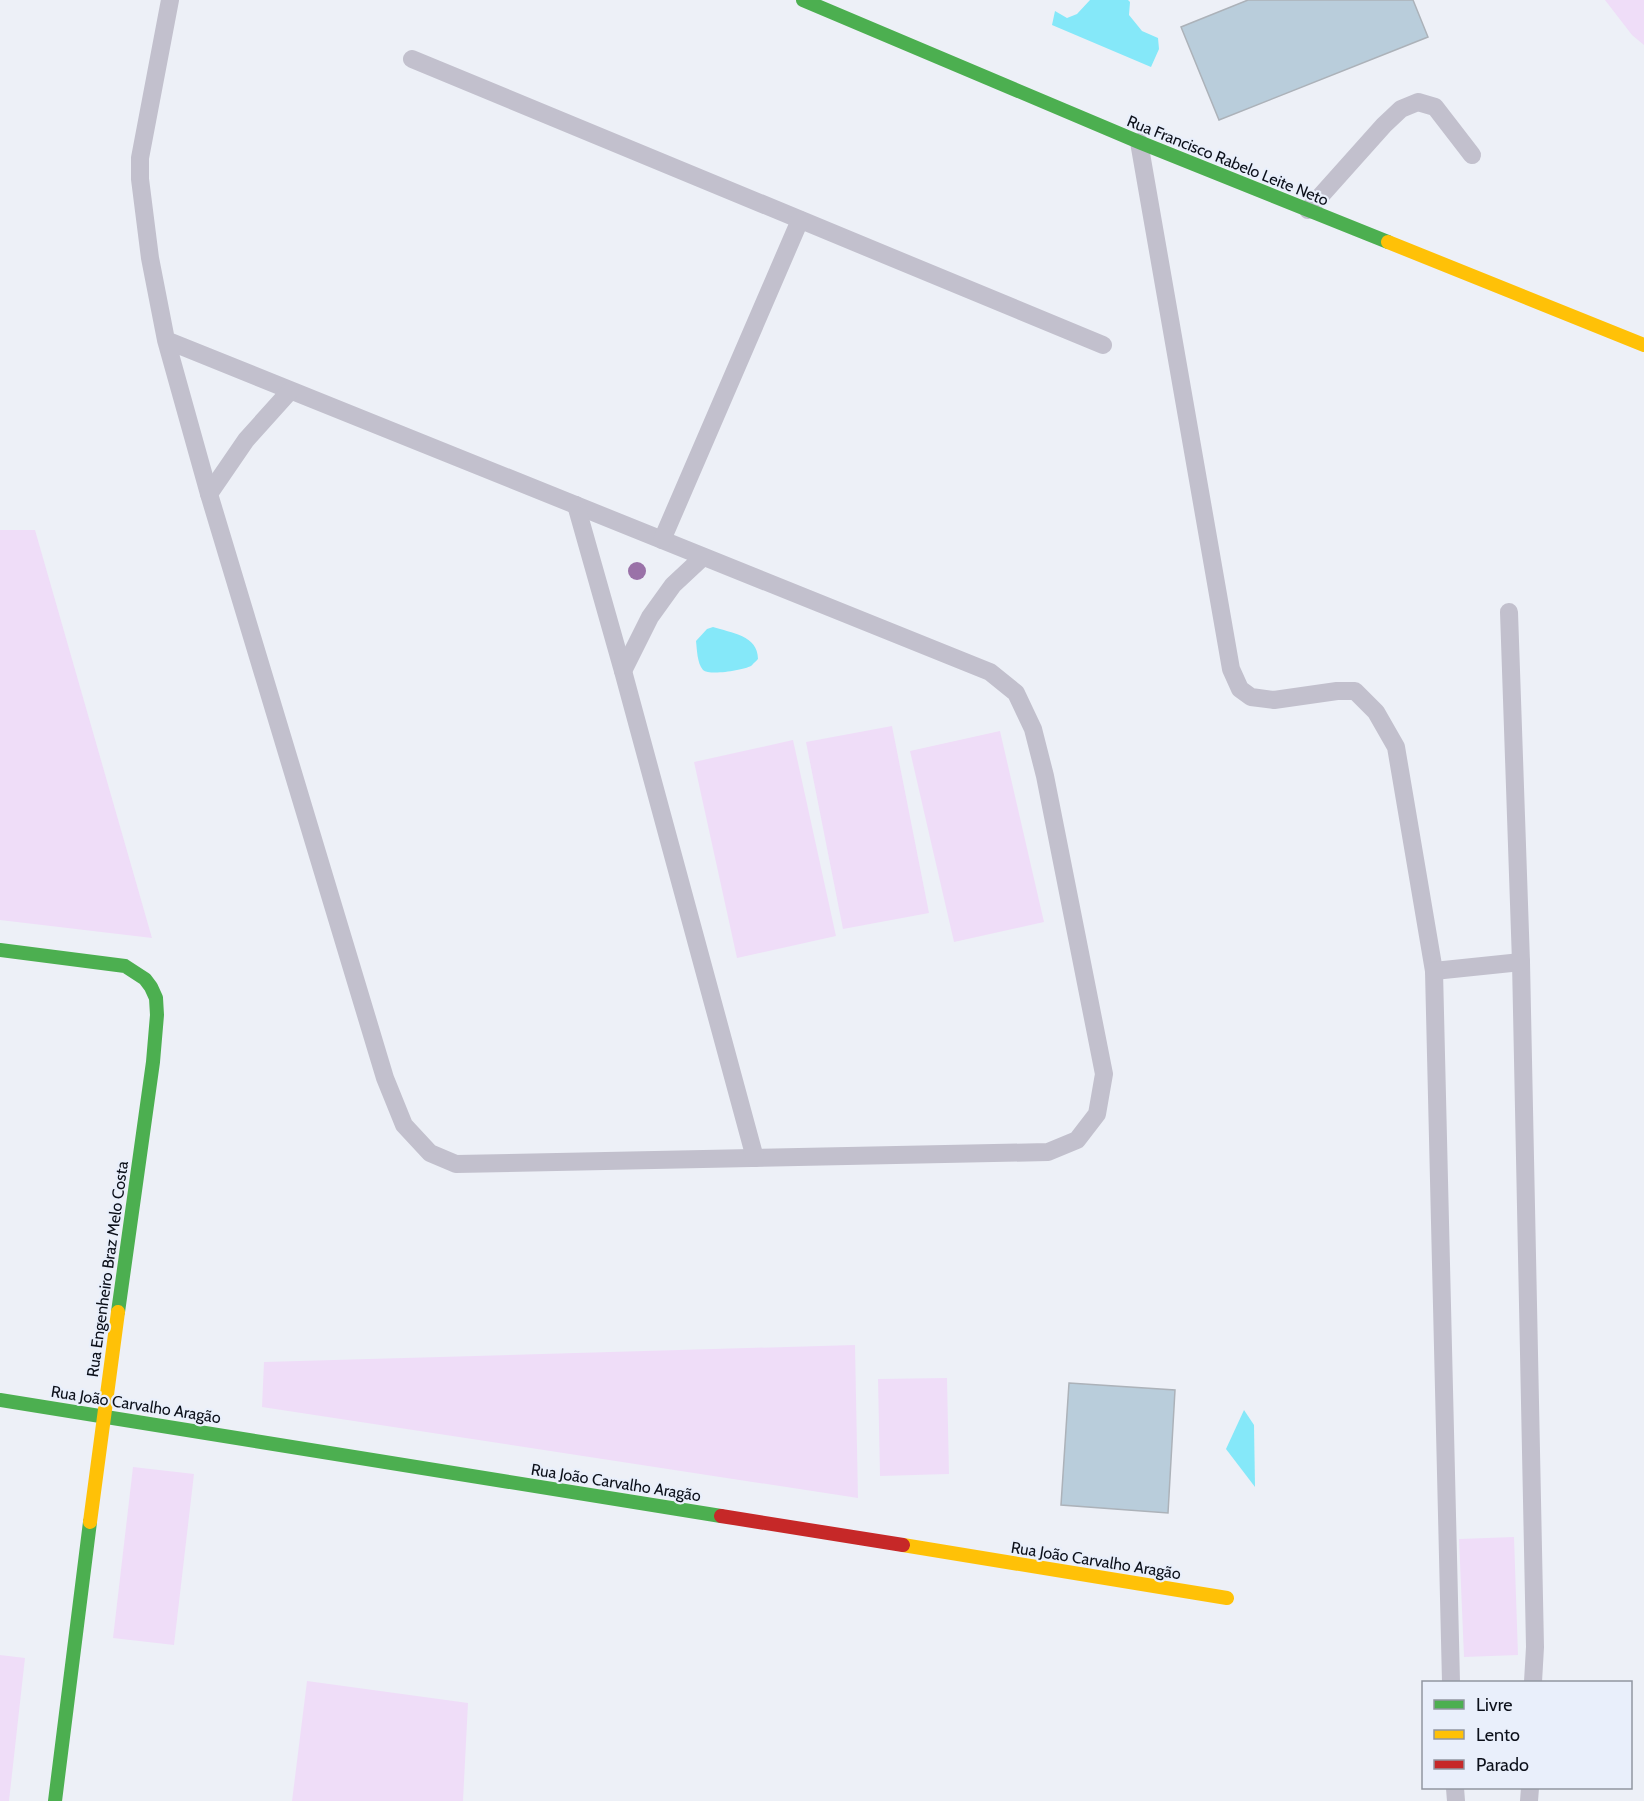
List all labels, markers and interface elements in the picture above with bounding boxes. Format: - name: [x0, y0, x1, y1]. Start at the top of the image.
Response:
- street label: Rua Francisco Rabelo Leite Neto: [1124, 111, 1331, 210]
- street label: Rua Engenheiro Braz Melo Costa: [83, 1160, 132, 1378]
- street label: Rua João Carvalho Aragão: [50, 1382, 222, 1427]
- street label: Rua João Carvalho Aragão: [530, 1460, 702, 1505]
- street label: Rua João Carvalho Aragão: [1010, 1538, 1182, 1583]
- legend: [1422, 1681, 1632, 1789]
- text: Livre: [1476, 1694, 1512, 1716]
- text: Lento: [1476, 1724, 1520, 1746]
- text: Parado: [1476, 1754, 1529, 1776]

